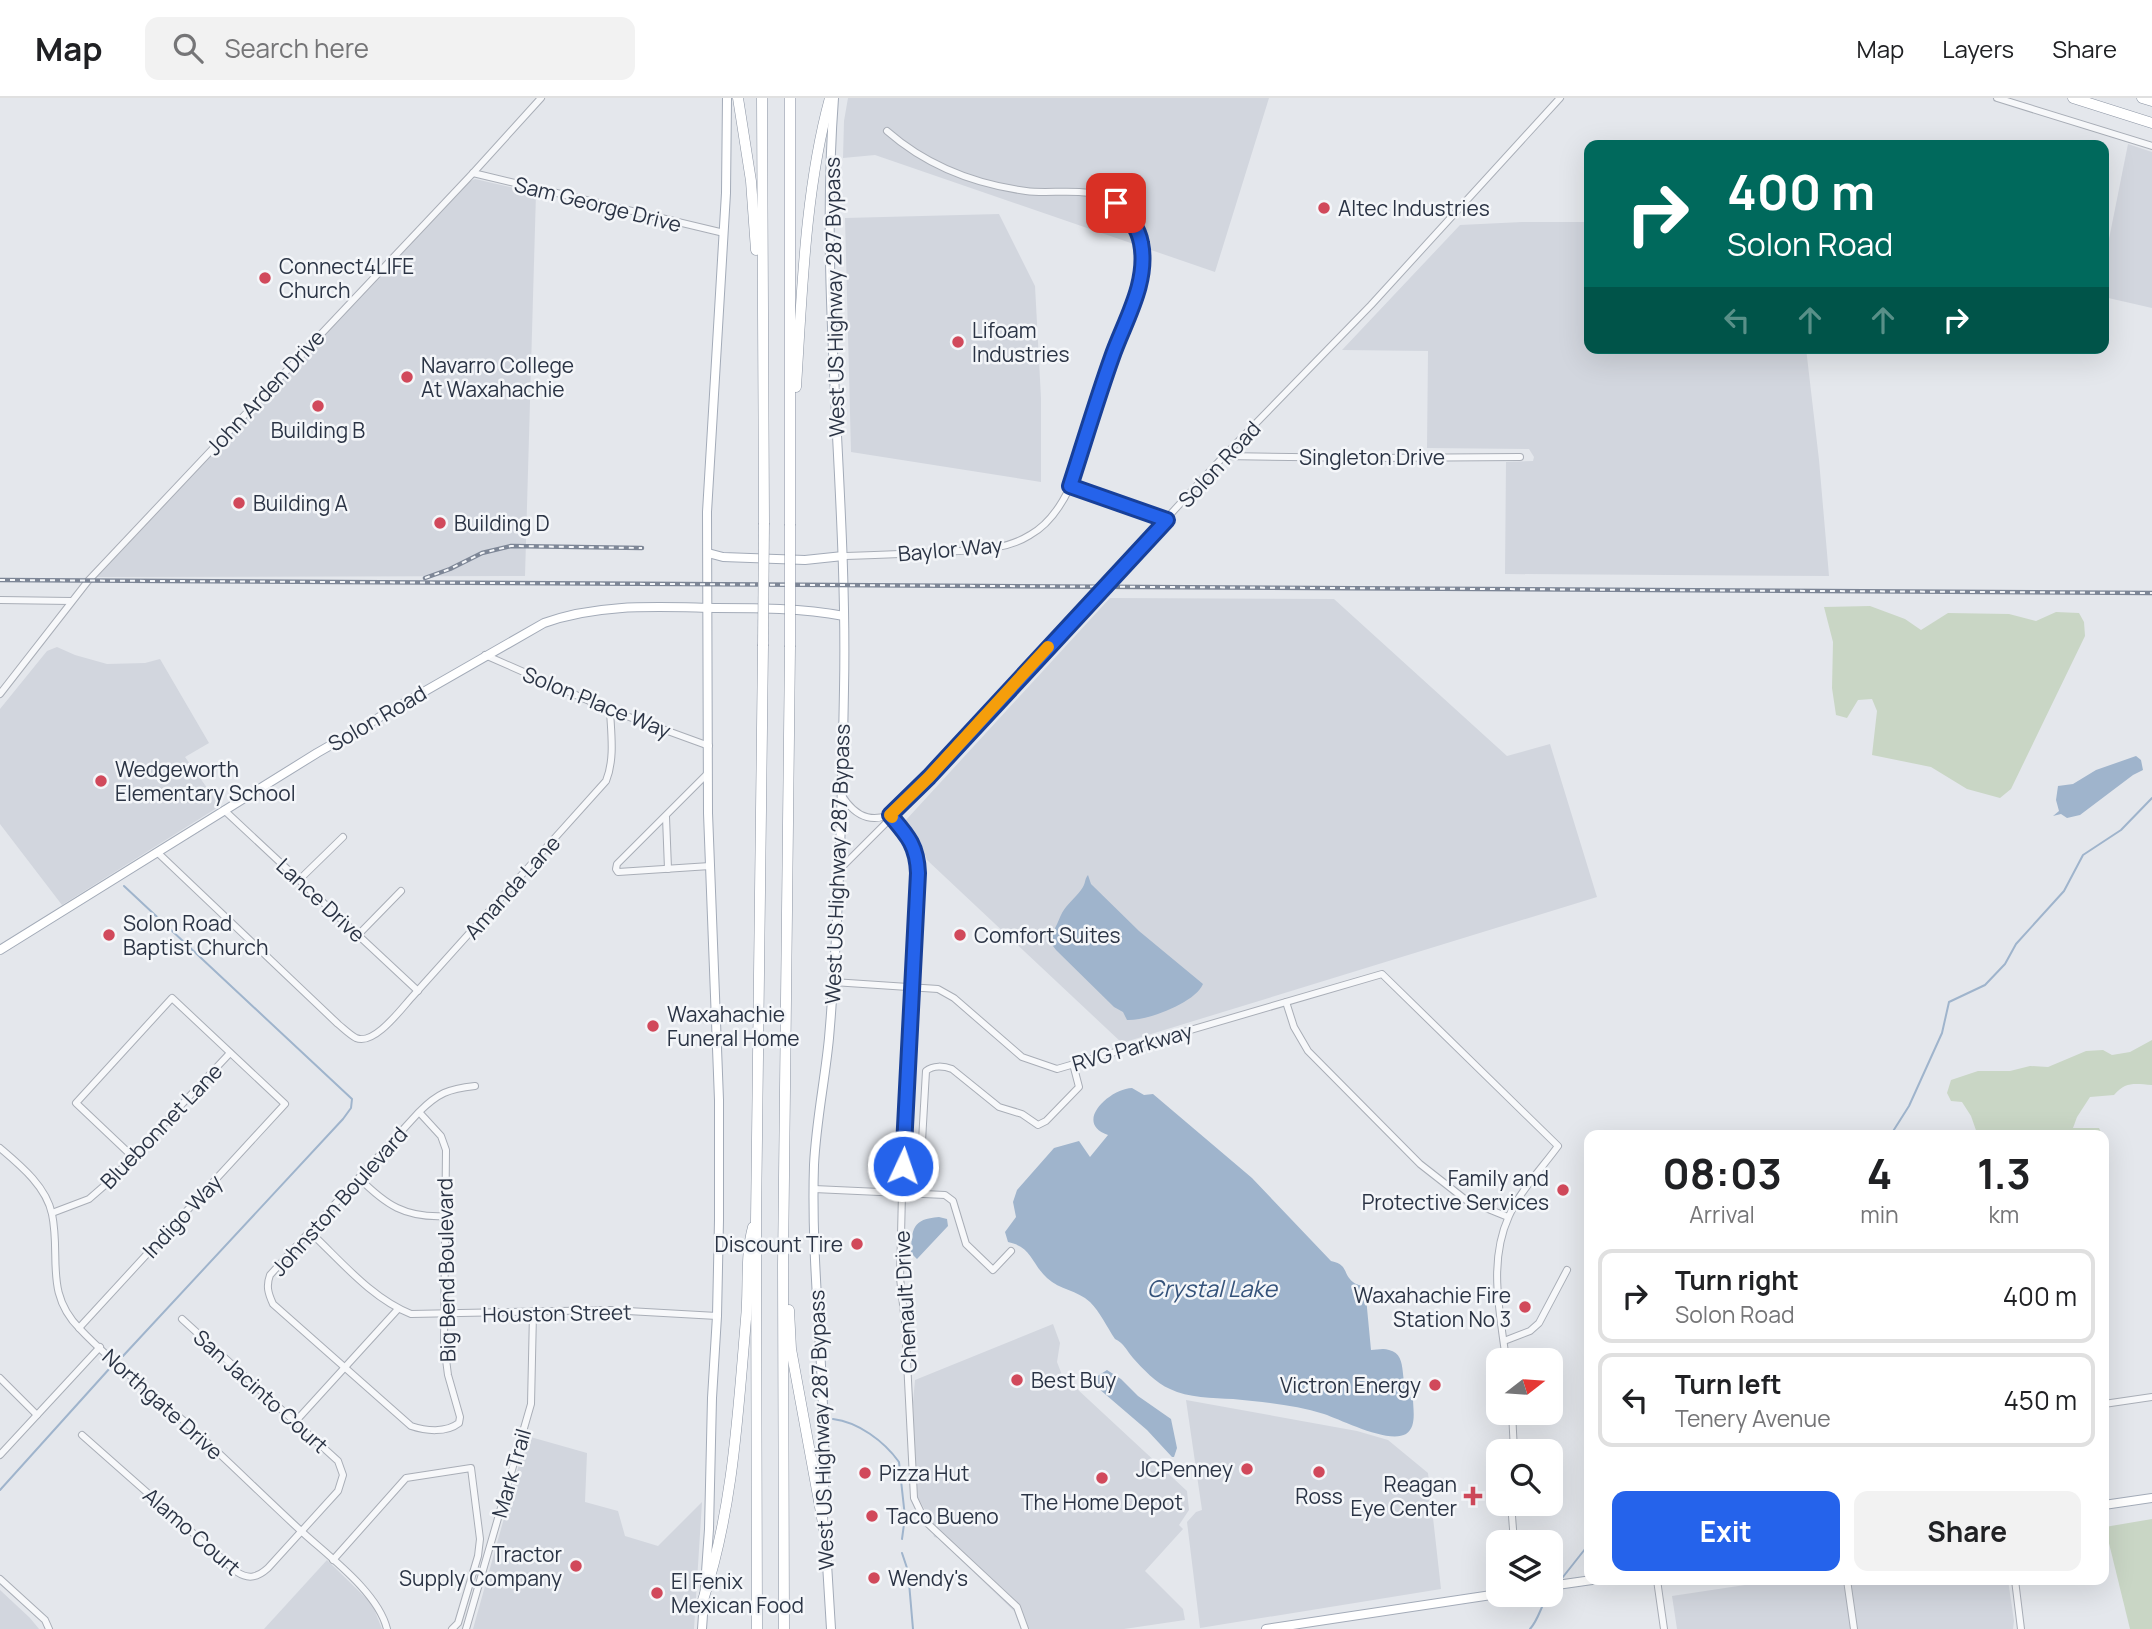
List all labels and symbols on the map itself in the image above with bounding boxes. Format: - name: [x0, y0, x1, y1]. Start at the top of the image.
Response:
- street label: West US Highway 287 Bypass: [818, 157, 850, 437]
- street label: Sam George Drive: [512, 170, 684, 238]
- pin: [1086, 173, 1146, 233]
- place label: Altec Industries: [1338, 194, 1490, 222]
- marker: Altec Industries: [1316, 200, 1332, 216]
- place label: Connect4LIFE Church: [279, 252, 414, 304]
- marker: Connect4LIFE Church: [257, 270, 273, 286]
- place label: Lifoam Industries: [972, 316, 1069, 368]
- street label: John Arden Drive: [199, 323, 331, 461]
- marker: Lifoam Industries: [950, 334, 966, 350]
- place label: Navarro College At Waxahachie: [421, 351, 574, 403]
- marker: Navarro College At Waxahachie: [399, 369, 415, 385]
- marker: Building B: [310, 398, 326, 414]
- street label: Solon Road: [1172, 415, 1266, 513]
- place label: Building B: [271, 416, 365, 444]
- street label: Singleton Drive: [1299, 443, 1445, 471]
- place label: Building A: [253, 489, 348, 517]
- marker: Building A: [231, 495, 247, 511]
- place label: Building D: [454, 509, 550, 537]
- marker: Building D: [432, 515, 448, 531]
- street label: Baylor Way: [897, 530, 1003, 568]
- street label: Solon Place Way: [519, 660, 675, 744]
- street label: Solon Road: [323, 679, 431, 757]
- street label: West US Highway 287 Bypass: [818, 723, 856, 1005]
- place label: Wedgeworth Elementary School: [115, 755, 296, 807]
- marker: Wedgeworth Elementary School: [93, 773, 109, 789]
- street label: Amanda Lane: [458, 829, 566, 945]
- street label: Lance Drive: [271, 852, 371, 948]
- place label: Solon Road Baptist Church: [123, 909, 268, 961]
- place label: Comfort Suites: [974, 921, 1121, 949]
- marker: Solon Road Baptist Church: [101, 927, 117, 943]
- marker: Comfort Suites: [952, 927, 968, 943]
- place label: Waxahachie Funeral Home: [667, 1000, 799, 1052]
- street label: RVG Parkway: [1069, 1016, 1195, 1078]
- marker: Waxahachie Funeral Home: [645, 1018, 661, 1034]
- street label: Bluebonnet Lane: [94, 1057, 228, 1195]
- street label: Johnston Boulevard: [265, 1121, 413, 1281]
- position arrow: [866, 1129, 940, 1203]
- place label: Family and Protective Services: [1362, 1164, 1549, 1216]
- street label: Indigo Way: [136, 1168, 228, 1264]
- street label: Big Bend Boulevard: [430, 1178, 462, 1362]
- marker: Family and Protective Services: [1555, 1182, 1571, 1198]
- place label: Discount Tire: [715, 1230, 843, 1258]
- street label: Chenault Drive: [887, 1230, 923, 1374]
- marker: Discount Tire: [849, 1236, 865, 1252]
- water label: Crystal Lake: [1147, 1272, 1279, 1304]
- place label: Waxahachie Fire Station No 3: [1354, 1281, 1511, 1333]
- street label: West US Highway 287 Bypass: [802, 1289, 840, 1571]
- street label: Houston Street: [482, 1298, 632, 1328]
- marker: Waxahachie Fire Station No 3: [1517, 1299, 1533, 1315]
- street label: San Jacinto Court: [188, 1323, 334, 1459]
- street label: Northgate Drive: [97, 1342, 229, 1466]
- north arrow: [1486, 1348, 1563, 1424]
- place label: Best Buy: [1031, 1366, 1116, 1394]
- place label: Victron Energy: [1280, 1371, 1421, 1399]
- marker: Best Buy: [1009, 1372, 1025, 1388]
- marker: Victron Energy: [1427, 1377, 1443, 1393]
- street label: Mark Trail: [485, 1425, 537, 1521]
- place label: JCPenney: [1136, 1455, 1233, 1483]
- place label: Pizza Hut: [879, 1459, 969, 1487]
- marker: JCPenney: [1239, 1461, 1255, 1477]
- marker: Ross: [1311, 1464, 1327, 1480]
- marker: Pizza Hut: [857, 1465, 873, 1481]
- marker: The Home Depot: [1094, 1470, 1110, 1486]
- place label: Reagan Eye Center: [1351, 1470, 1457, 1522]
- street label: Alamo Court: [137, 1481, 247, 1581]
- place label: Ross: [1295, 1482, 1343, 1510]
- marker: Reagan Eye Center: [1463, 1486, 1483, 1506]
- place label: The Home Depot: [1021, 1488, 1183, 1516]
- place label: Taco Bueno: [886, 1502, 999, 1530]
- marker: Taco Bueno: [864, 1508, 880, 1524]
- place label: Tractor Supply Company: [399, 1540, 562, 1592]
- marker: Tractor Supply Company: [568, 1558, 584, 1574]
- place label: Wendy's: [888, 1564, 968, 1592]
- place label: El Fenix Mexican Food: [671, 1567, 804, 1619]
- marker: Wendy's: [866, 1570, 882, 1586]
- marker: El Fenix Mexican Food: [649, 1585, 665, 1601]

